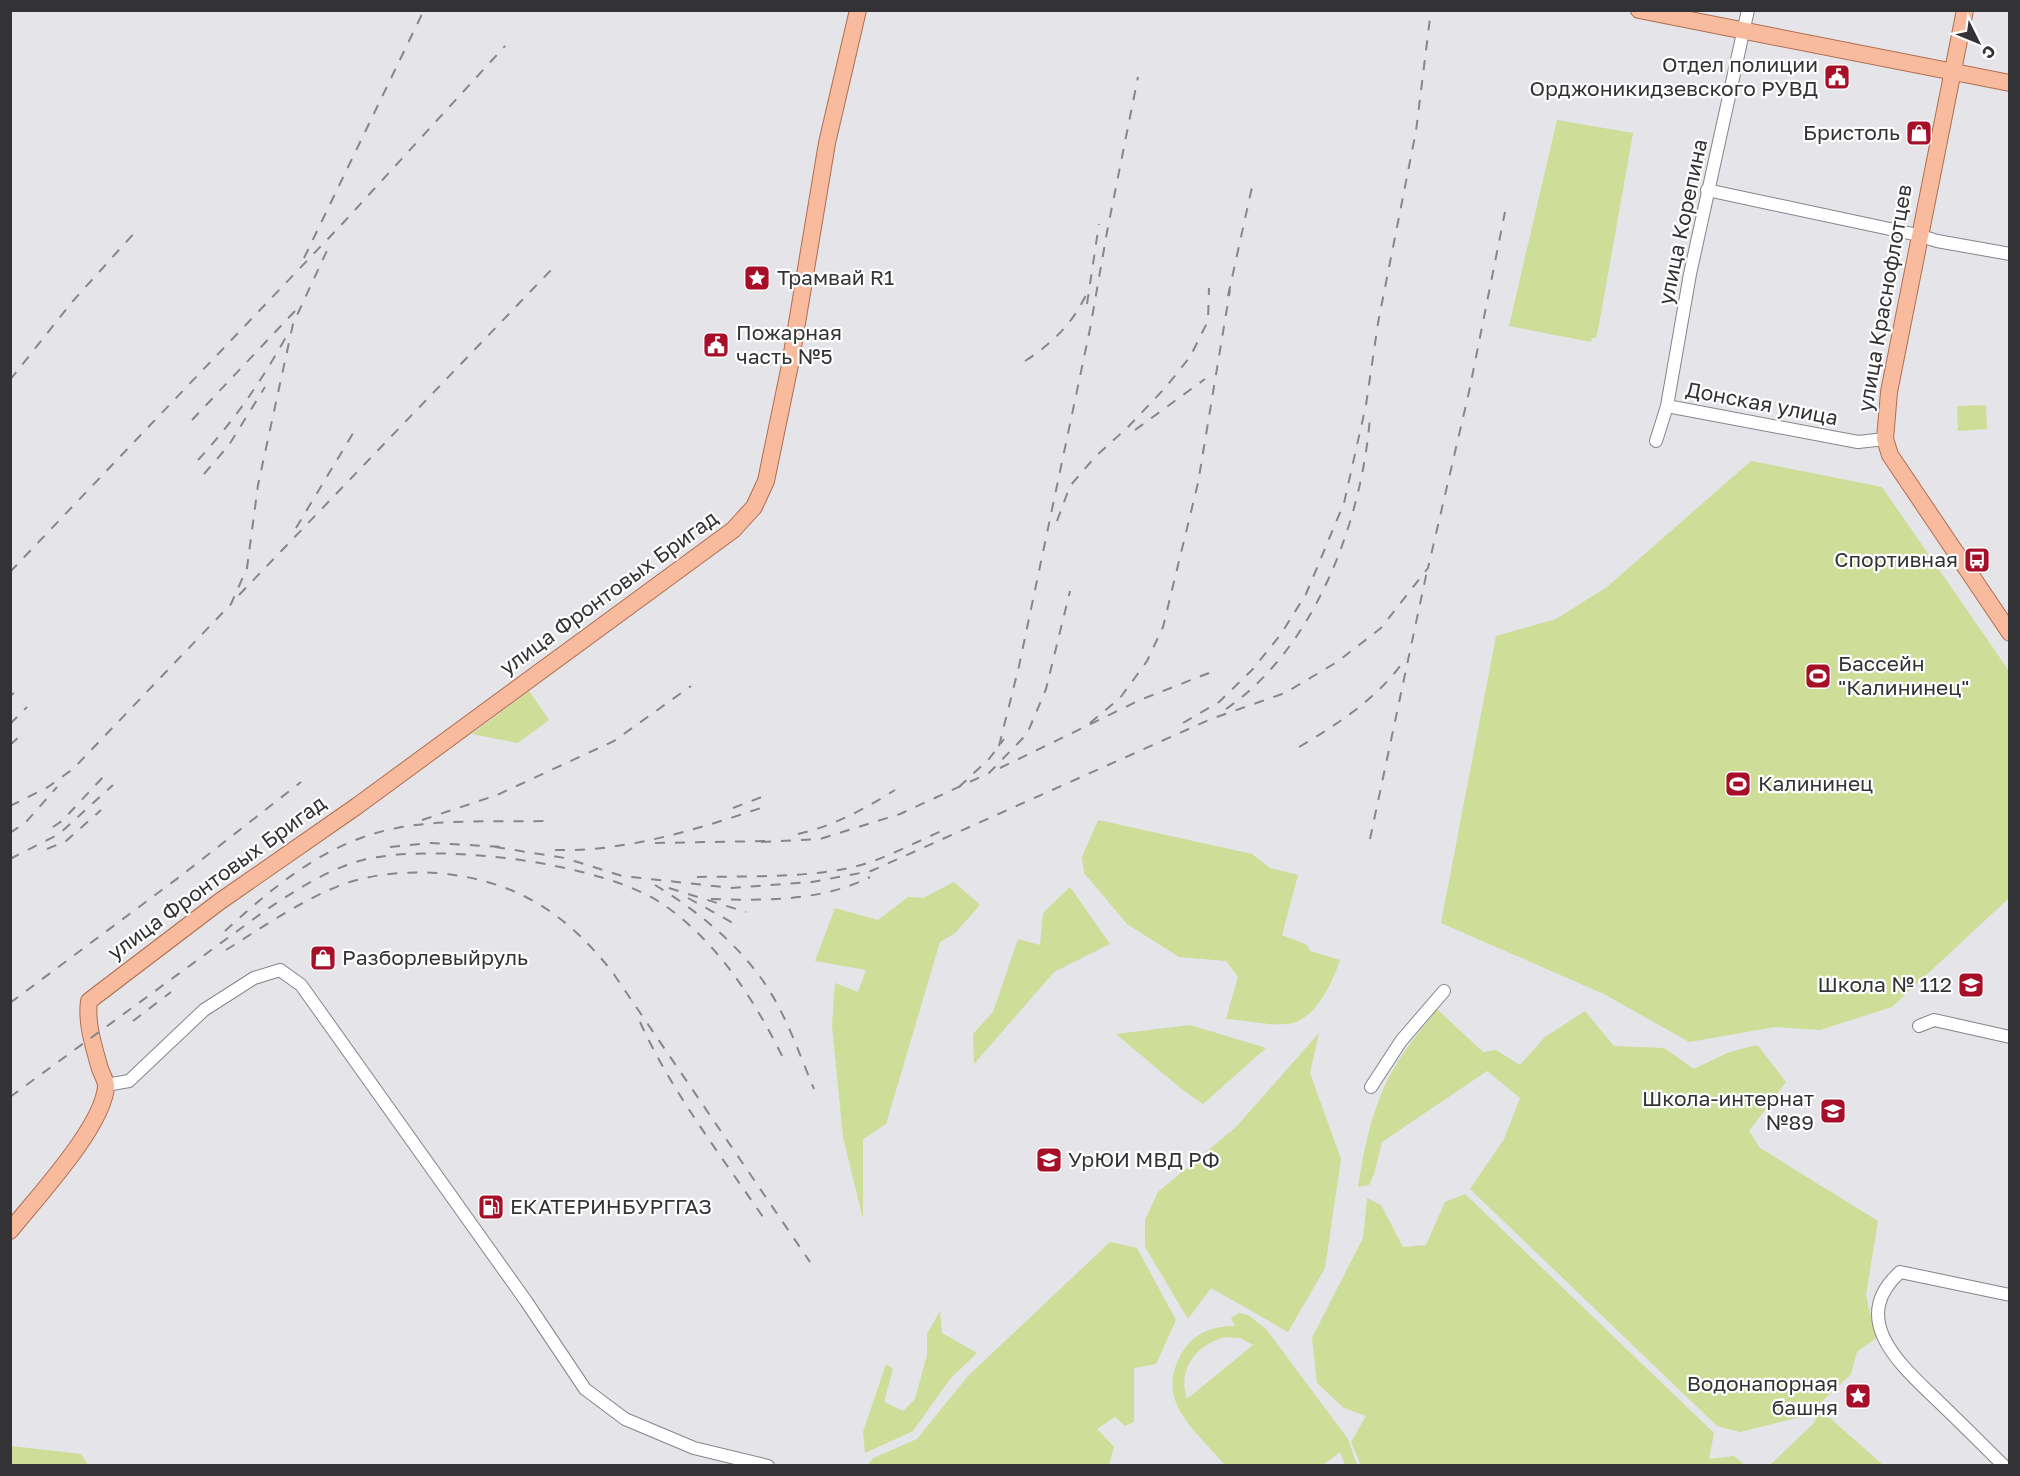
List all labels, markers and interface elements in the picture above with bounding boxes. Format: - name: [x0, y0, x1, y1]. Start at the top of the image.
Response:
- north arrow: [1948, 12, 2008, 72]
- text: С: [1978, 41, 2000, 63]
- place label: Отдел полиции Орджоникидзевского РУВД: [1530, 51, 1818, 101]
- public building icon: Отдел полиции Орджоникидзевского РУВД: [1822, 62, 1852, 92]
- shop icon: Бристоль: [1904, 118, 1934, 148]
- place label: Бристоль: [1803, 119, 1900, 145]
- street label: улица Корепина: [1652, 137, 1712, 307]
- street label: улица Краснофлотцев: [1851, 182, 1917, 414]
- place icon: Трамвай R1: [742, 263, 772, 293]
- place label: Трамвай R1: [777, 264, 894, 290]
- place label: Пожарная часть №5: [736, 319, 842, 369]
- public building icon: Пожарная часть №5: [701, 330, 731, 360]
- street label: Донская улица: [1684, 376, 1840, 431]
- street label: улица Фронтовых Бригад: [494, 504, 723, 680]
- bus stop icon: Спортивная: [1962, 545, 1992, 575]
- place label: Спортивная: [1834, 546, 1958, 572]
- place label: Бассейн "Калининец": [1838, 650, 1969, 700]
- sports icon: Бассейн "Калининец": [1803, 661, 1833, 691]
- sports icon: Калининец: [1723, 769, 1753, 799]
- place label: Калининец: [1758, 770, 1873, 796]
- street label: улица Фронтовых Бригад: [102, 789, 331, 965]
- shop icon: Разборлевыйруль: [308, 943, 338, 973]
- place label: Разборлевыйруль: [342, 944, 528, 970]
- school or university icon: Школа № 112: [1956, 970, 1986, 1000]
- place label: Школа № 112: [1817, 971, 1952, 997]
- place label: Школа-интернат №89: [1642, 1085, 1814, 1135]
- school or university icon: Школа-интернат №89: [1818, 1096, 1848, 1126]
- school or university icon: УрЮИ МВД РФ: [1034, 1145, 1064, 1175]
- place label: УрЮИ МВД РФ: [1068, 1146, 1220, 1172]
- fuel station icon: ЕКАТЕРИНБУРГГАЗ: [476, 1192, 506, 1222]
- place label: ЕКАТЕРИНБУРГГАЗ: [510, 1193, 712, 1219]
- place label: Водонапорная башня: [1687, 1370, 1838, 1420]
- place icon: Водонапорная башня: [1843, 1381, 1873, 1411]

